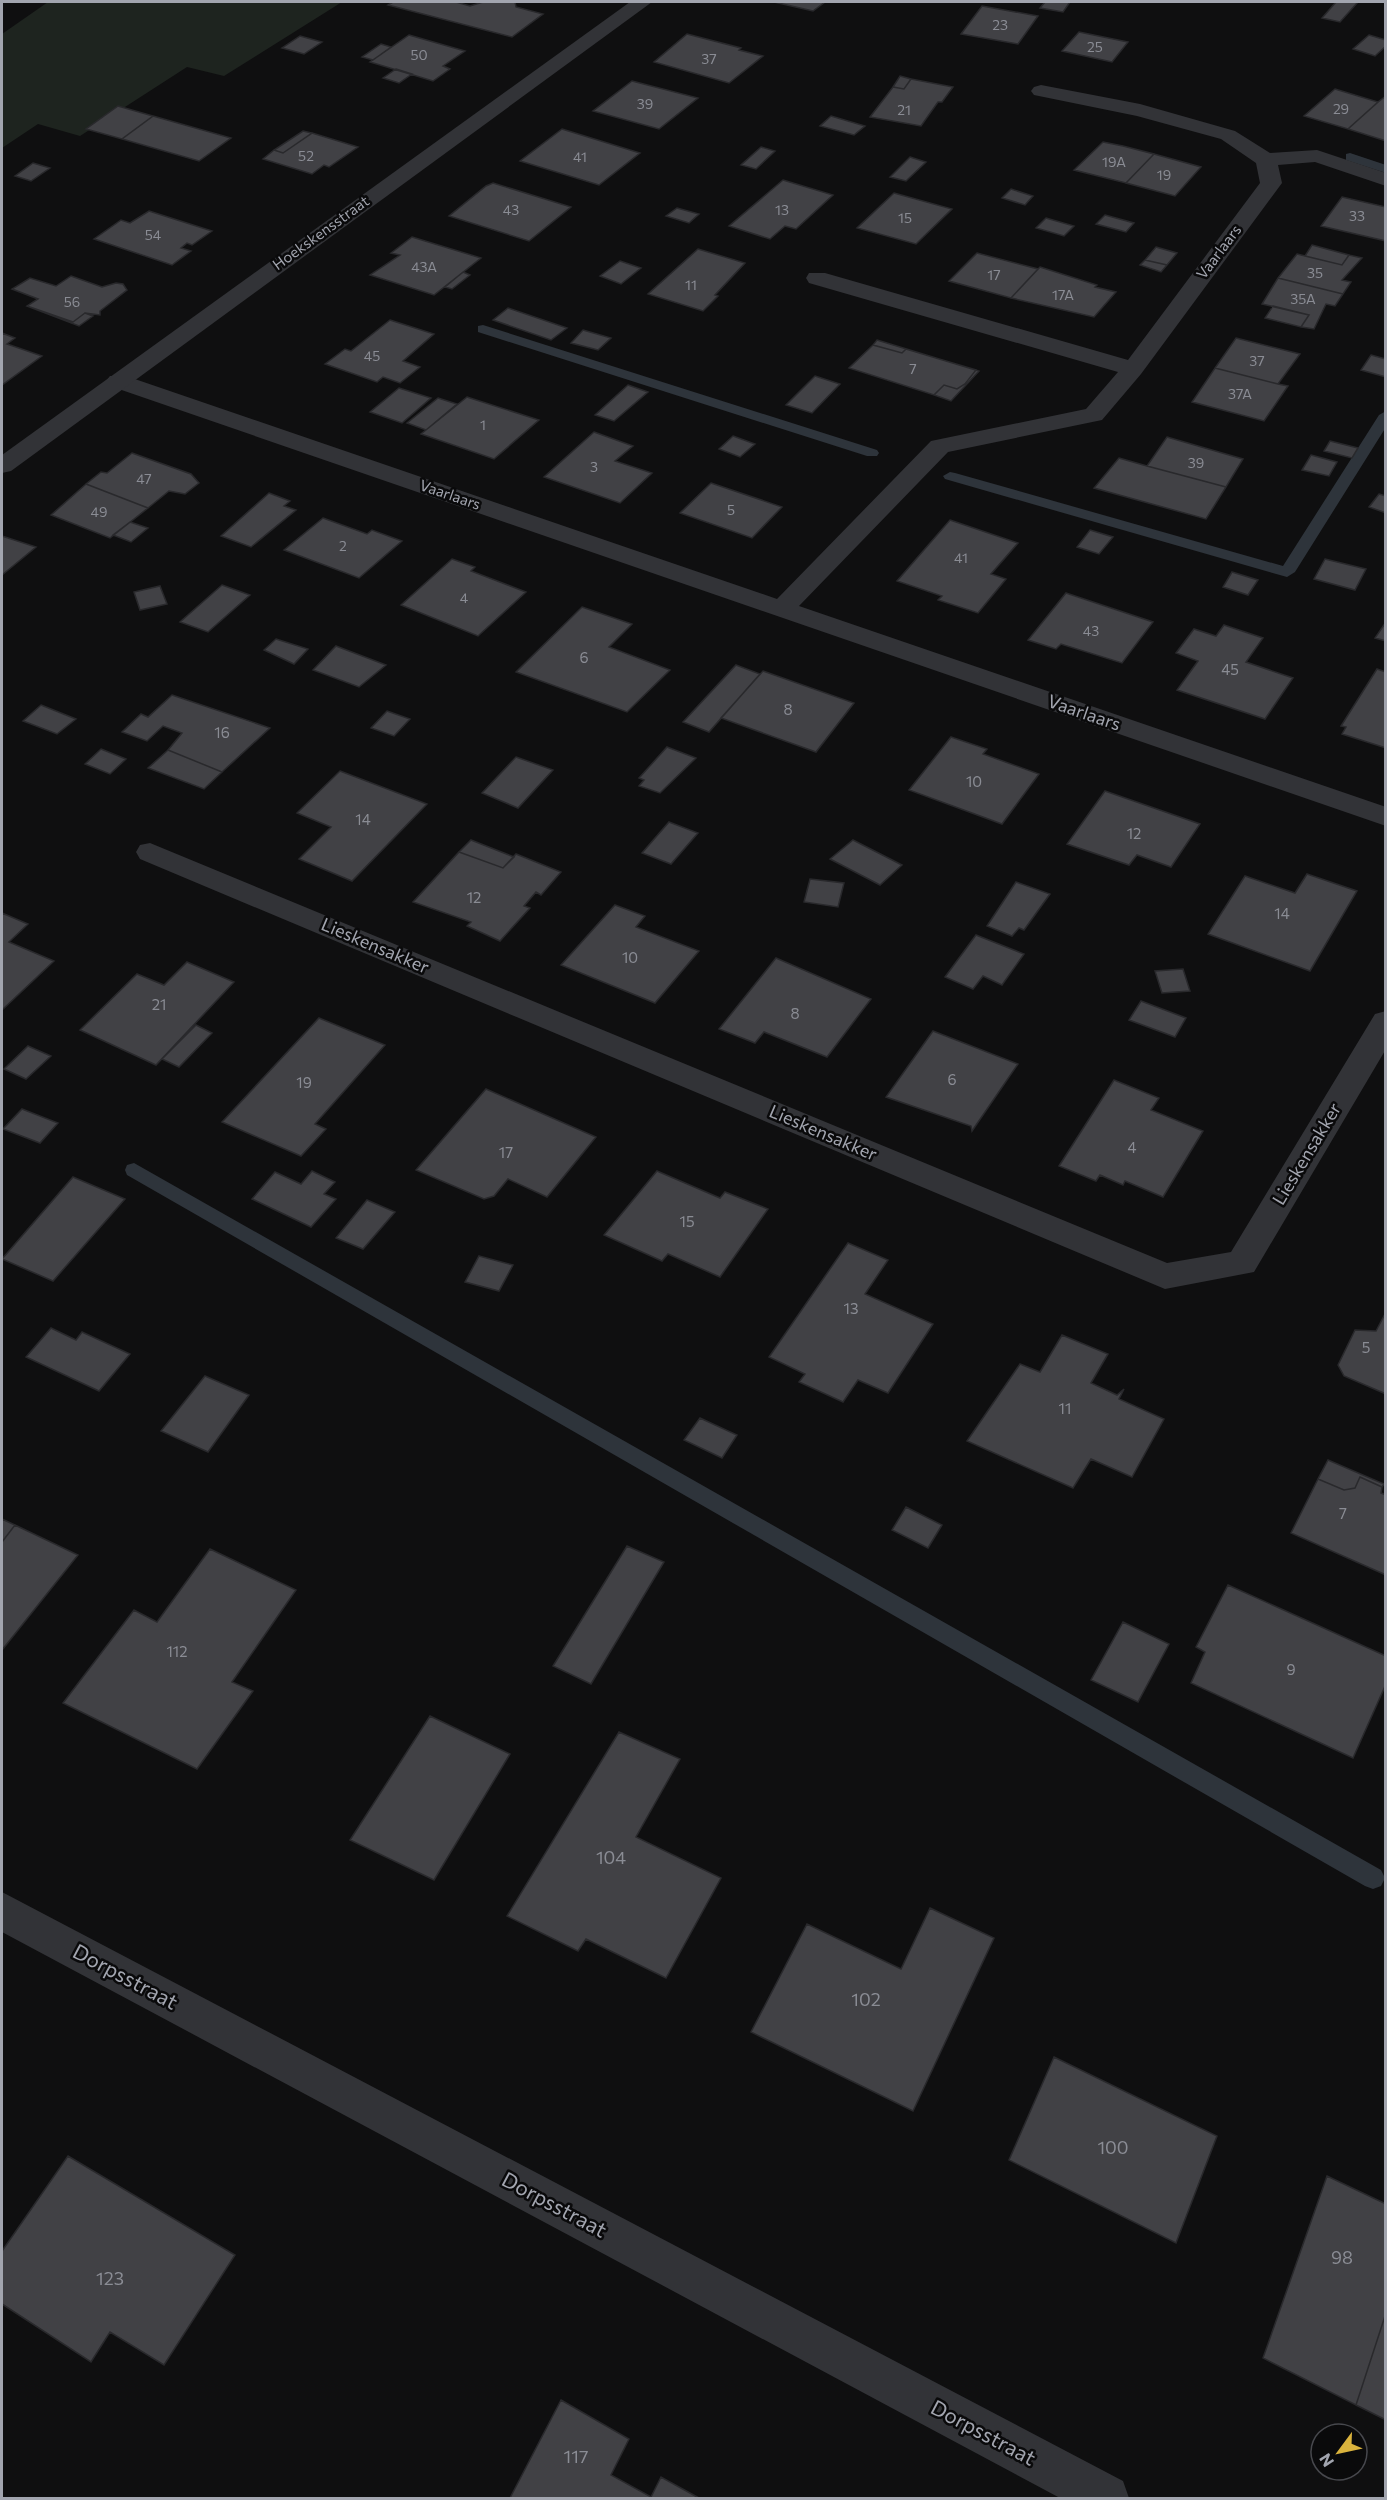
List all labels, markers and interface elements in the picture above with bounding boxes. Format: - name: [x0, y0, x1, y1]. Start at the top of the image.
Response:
- house number: 23: [992, 16, 1008, 33]
- house number: 25: [1087, 38, 1103, 55]
- house number: 50: [410, 46, 428, 63]
- house number: 37: [701, 50, 717, 67]
- house number: 39: [637, 95, 653, 112]
- house number: 29: [1333, 100, 1349, 117]
- house number: 21: [897, 101, 911, 118]
- house number: 52: [298, 147, 314, 164]
- house number: 41: [573, 148, 587, 165]
- house number: 19A: [1102, 153, 1126, 170]
- house number: 19: [1157, 166, 1171, 183]
- street label: Hoekskensstraat: [269, 191, 372, 273]
- house number: 43: [503, 201, 519, 218]
- house number: 13: [775, 201, 789, 218]
- house number: 33: [1349, 207, 1365, 224]
- house number: 15: [898, 209, 912, 226]
- street label: Vaarlaars: [1192, 221, 1245, 282]
- house number: 54: [145, 226, 162, 243]
- house number: 43A: [411, 258, 437, 275]
- house number: 35: [1307, 264, 1323, 281]
- house number: 17: [987, 266, 1001, 283]
- house number: 11: [685, 276, 697, 293]
- house number: 17A: [1052, 286, 1074, 303]
- house number: 35A: [1290, 290, 1316, 307]
- house number: 56: [64, 293, 80, 310]
- house number: 45: [364, 347, 380, 364]
- house number: 37: [1249, 352, 1265, 369]
- house number: 7: [909, 360, 917, 377]
- house number: 37A: [1228, 385, 1252, 402]
- house number: 1: [480, 416, 486, 433]
- house number: 39: [1188, 454, 1204, 471]
- house number: 3: [590, 458, 598, 475]
- house number: 47: [136, 470, 152, 487]
- street label: Vaarlaars: [417, 475, 483, 513]
- house number: 5: [727, 501, 735, 518]
- house number: 49: [91, 503, 107, 520]
- house number: 2: [339, 537, 347, 554]
- house number: 41: [954, 549, 968, 566]
- house number: 4: [460, 589, 469, 606]
- house number: 43: [1083, 622, 1099, 639]
- house number: 6: [579, 648, 589, 666]
- house number: 45: [1221, 660, 1239, 678]
- street label: Vaarlaars: [1045, 689, 1124, 735]
- house number: 8: [783, 700, 793, 718]
- house number: 16: [214, 723, 230, 741]
- house number: 10: [966, 772, 982, 790]
- house number: 14: [355, 810, 371, 828]
- house number: 12: [1127, 824, 1141, 842]
- house number: 12: [467, 888, 481, 906]
- house number: 14: [1274, 904, 1290, 922]
- street label: Lieskensakker: [318, 912, 433, 978]
- house number: 10: [622, 948, 638, 966]
- house number: 21: [152, 995, 166, 1013]
- house number: 8: [790, 1004, 800, 1022]
- house number: 6: [947, 1070, 957, 1088]
- house number: 19: [296, 1073, 312, 1091]
- street label: Lieskensakker: [1267, 1098, 1345, 1209]
- street label: Lieskensakker: [766, 1099, 881, 1165]
- house number: 4: [1128, 1138, 1137, 1156]
- house number: 17: [499, 1143, 513, 1161]
- house number: 15: [679, 1212, 695, 1230]
- house number: 13: [844, 1299, 858, 1317]
- house number: 5: [1362, 1338, 1370, 1356]
- house number: 11: [1059, 1399, 1071, 1417]
- house number: 7: [1339, 1504, 1347, 1522]
- house number: 112: [166, 1642, 188, 1660]
- house number: 9: [1286, 1660, 1296, 1678]
- house number: 104: [596, 1846, 626, 1868]
- street label: Dorpsstraat: [69, 1938, 182, 2014]
- house number: 102: [851, 1988, 881, 2010]
- house number: 100: [1097, 2136, 1129, 2158]
- street label: Dorpsstraat: [498, 2166, 611, 2242]
- house number: 98: [1331, 2246, 1353, 2268]
- house number: 123: [96, 2267, 124, 2289]
- street label: Dorpsstraat: [927, 2394, 1040, 2470]
- north arrow: [1309, 2422, 1369, 2482]
- house number: 117: [564, 2445, 588, 2467]
- text: N: [1315, 2450, 1337, 2471]

